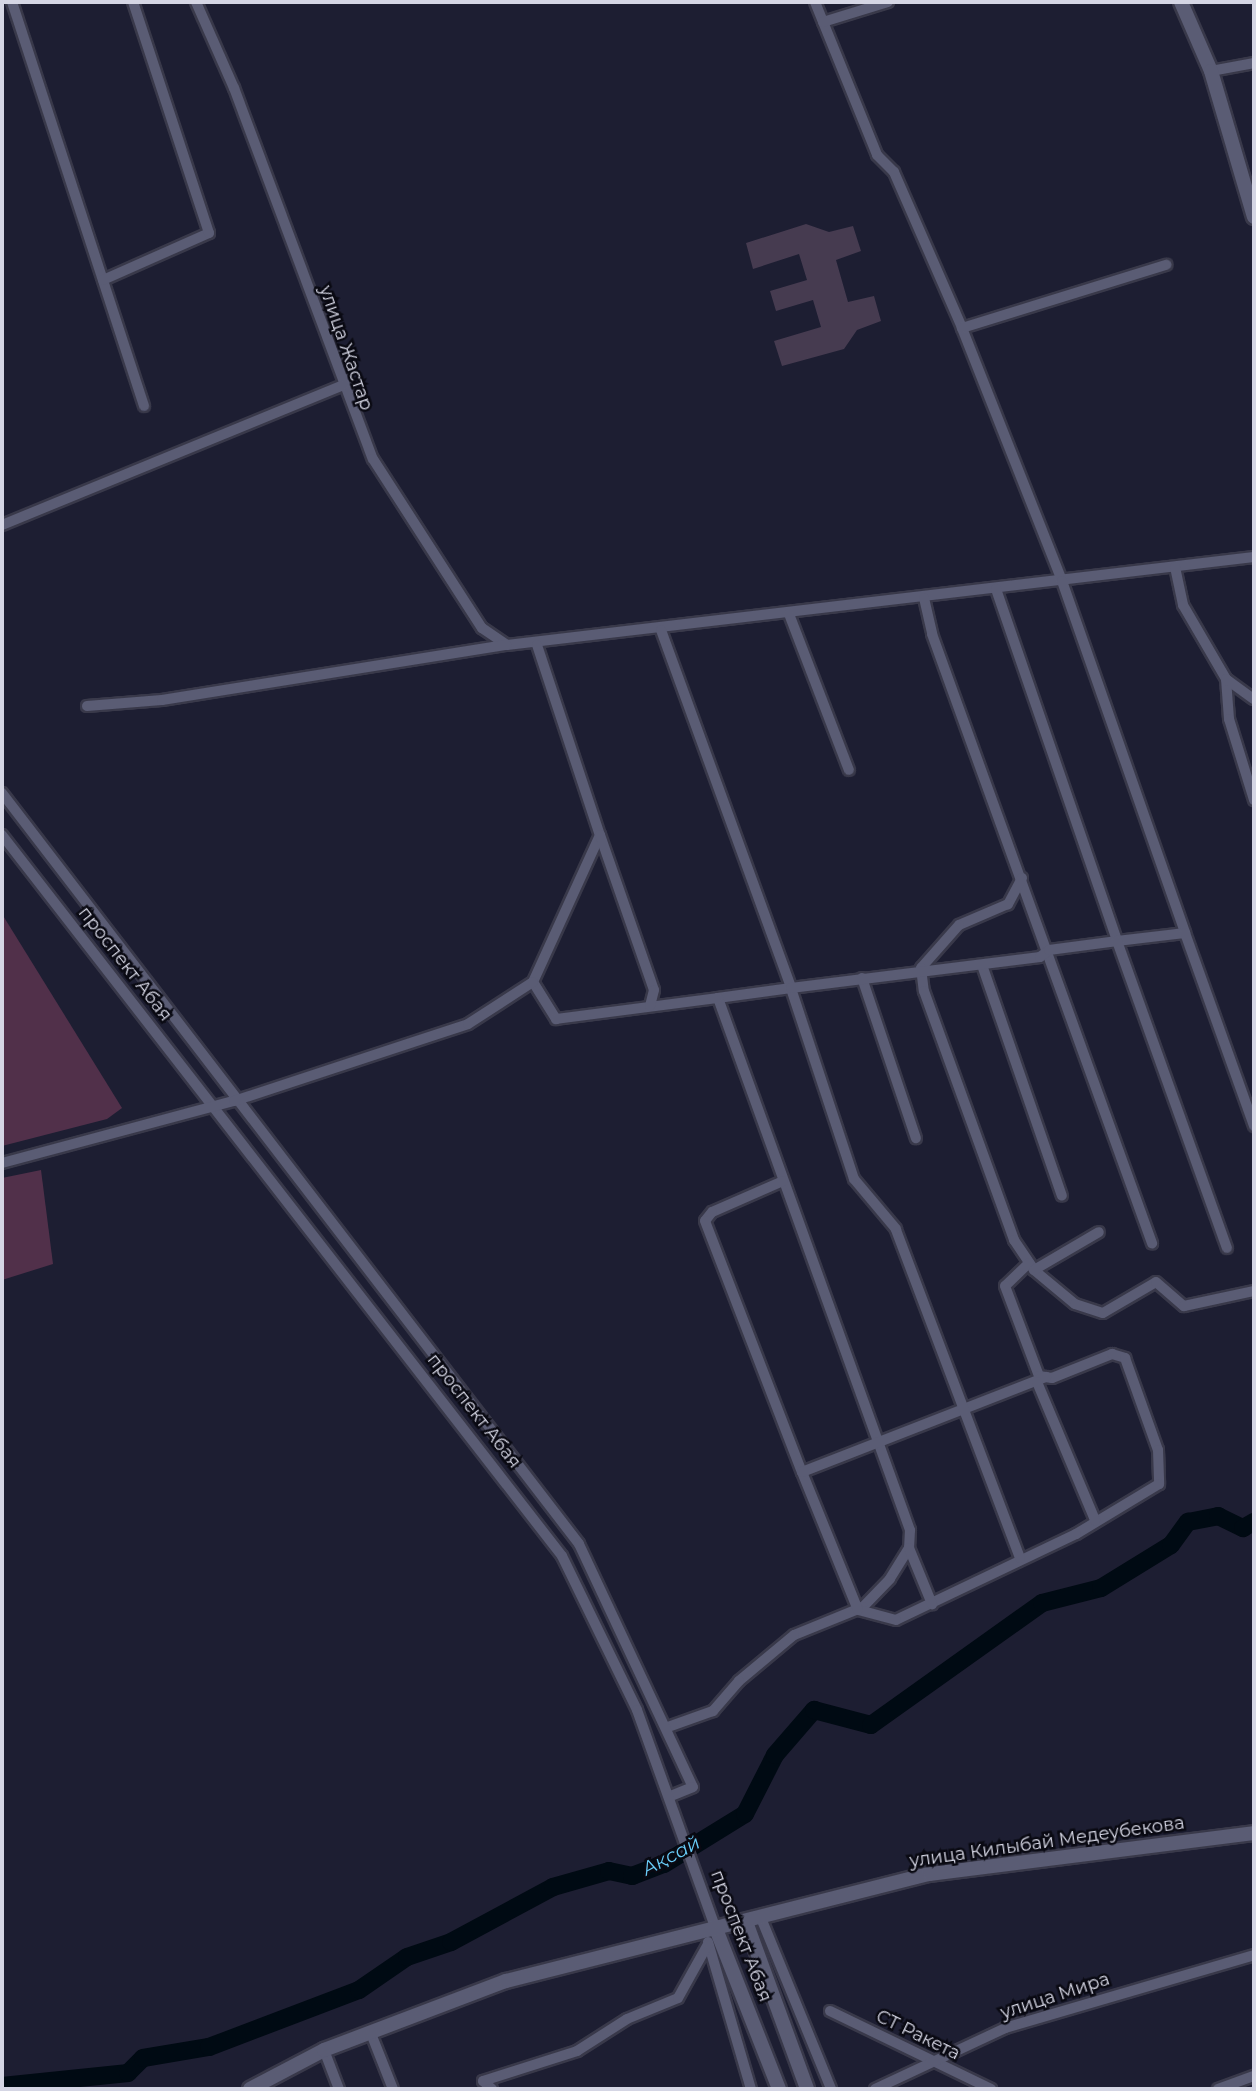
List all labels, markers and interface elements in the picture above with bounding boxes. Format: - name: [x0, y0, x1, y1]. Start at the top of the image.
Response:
- street label: улица Жастар: [315, 283, 377, 413]
- street label: проспект Абая: [74, 902, 176, 1026]
- street label: проспект Абая: [423, 1349, 525, 1473]
- street label: улица Килыбай Медеубекова: [908, 1812, 1186, 1872]
- water label: Ақсай: [638, 1831, 704, 1881]
- street label: проспект Абая: [706, 1867, 776, 2005]
- street label: улица Мира: [998, 1968, 1112, 2024]
- street label: СТ Ракета: [872, 2005, 964, 2065]

